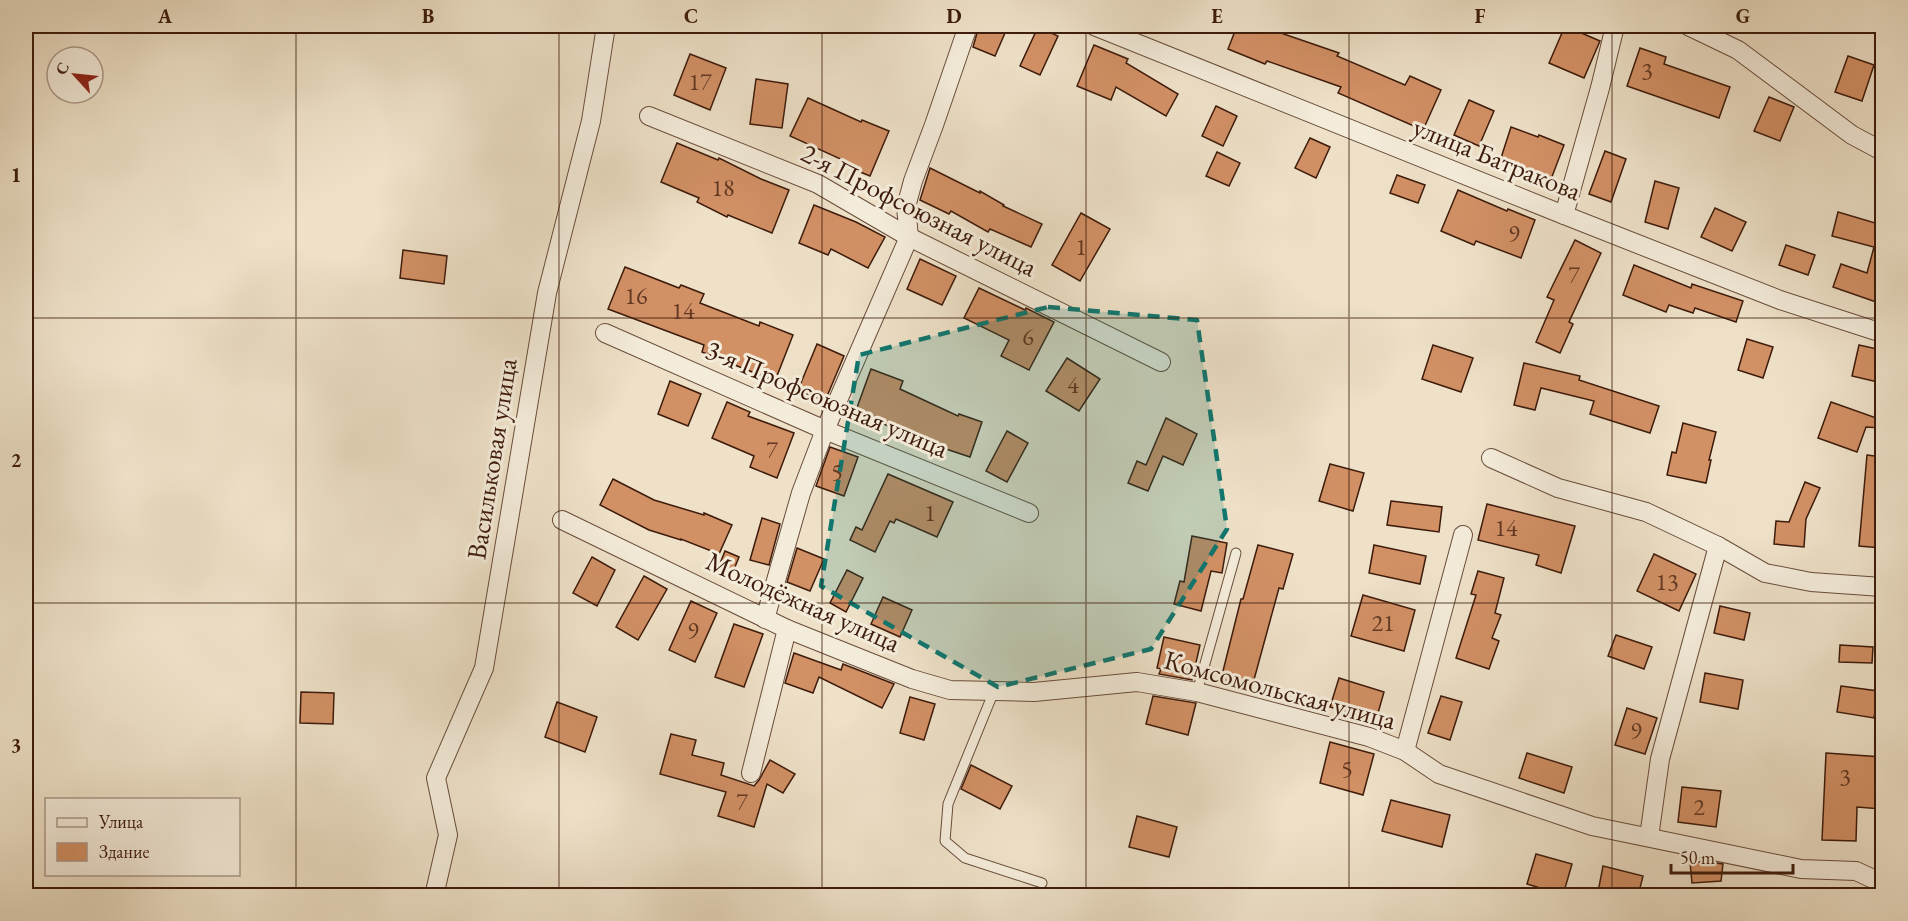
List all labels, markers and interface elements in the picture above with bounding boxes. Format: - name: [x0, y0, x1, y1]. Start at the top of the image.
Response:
- text: A: [157, 3, 173, 29]
- text: B: [422, 3, 434, 29]
- text: C: [684, 3, 698, 29]
- text: D: [946, 3, 962, 29]
- text: E: [1211, 3, 1223, 29]
- text: F: [1475, 3, 1486, 29]
- text: G: [1736, 3, 1750, 29]
- north arrow: [45, 45, 105, 105]
- house number: 3: [1641, 55, 1653, 86]
- text: С: [50, 59, 74, 78]
- house number: 17: [688, 66, 712, 97]
- street label: улица Батракова: [1408, 109, 1587, 208]
- street label: 2-я Профсоюзная улица: [795, 135, 1043, 284]
- text: 1: [11, 162, 21, 188]
- house number: 18: [711, 172, 735, 203]
- house number: 9: [1508, 218, 1520, 249]
- house number: 1: [1075, 231, 1087, 262]
- house number: 7: [1568, 259, 1580, 290]
- house number: 16: [624, 280, 648, 311]
- house number: 14: [671, 295, 695, 326]
- house number: 6: [1022, 321, 1034, 352]
- street label: 3-я Профсоюзная улица: [701, 332, 954, 466]
- street label: Васильковая улица: [458, 356, 525, 562]
- house number: 4: [1067, 369, 1079, 400]
- house number: 7: [766, 434, 778, 465]
- text: 2: [11, 447, 22, 473]
- house number: 5: [831, 456, 843, 487]
- house number: 1: [924, 497, 936, 528]
- house number: 14: [1494, 512, 1518, 543]
- street label: Молодёжная улица: [701, 543, 906, 660]
- house number: 13: [1655, 566, 1679, 597]
- house number: 21: [1371, 607, 1395, 638]
- house number: 9: [687, 615, 699, 646]
- street label: Комсомольская улица: [1160, 642, 1400, 737]
- house number: 9: [1630, 715, 1642, 746]
- text: 3: [11, 732, 21, 758]
- house number: 5: [1341, 753, 1353, 784]
- house number: 3: [1839, 761, 1851, 792]
- house number: 7: [736, 786, 748, 817]
- house number: 2: [1693, 791, 1705, 822]
- legend: [45, 798, 240, 876]
- text: Улица: [98, 810, 144, 833]
- scale bar: [1671, 837, 1792, 875]
- text: Здание: [99, 840, 149, 863]
- text: 50 m: [1680, 846, 1715, 869]

